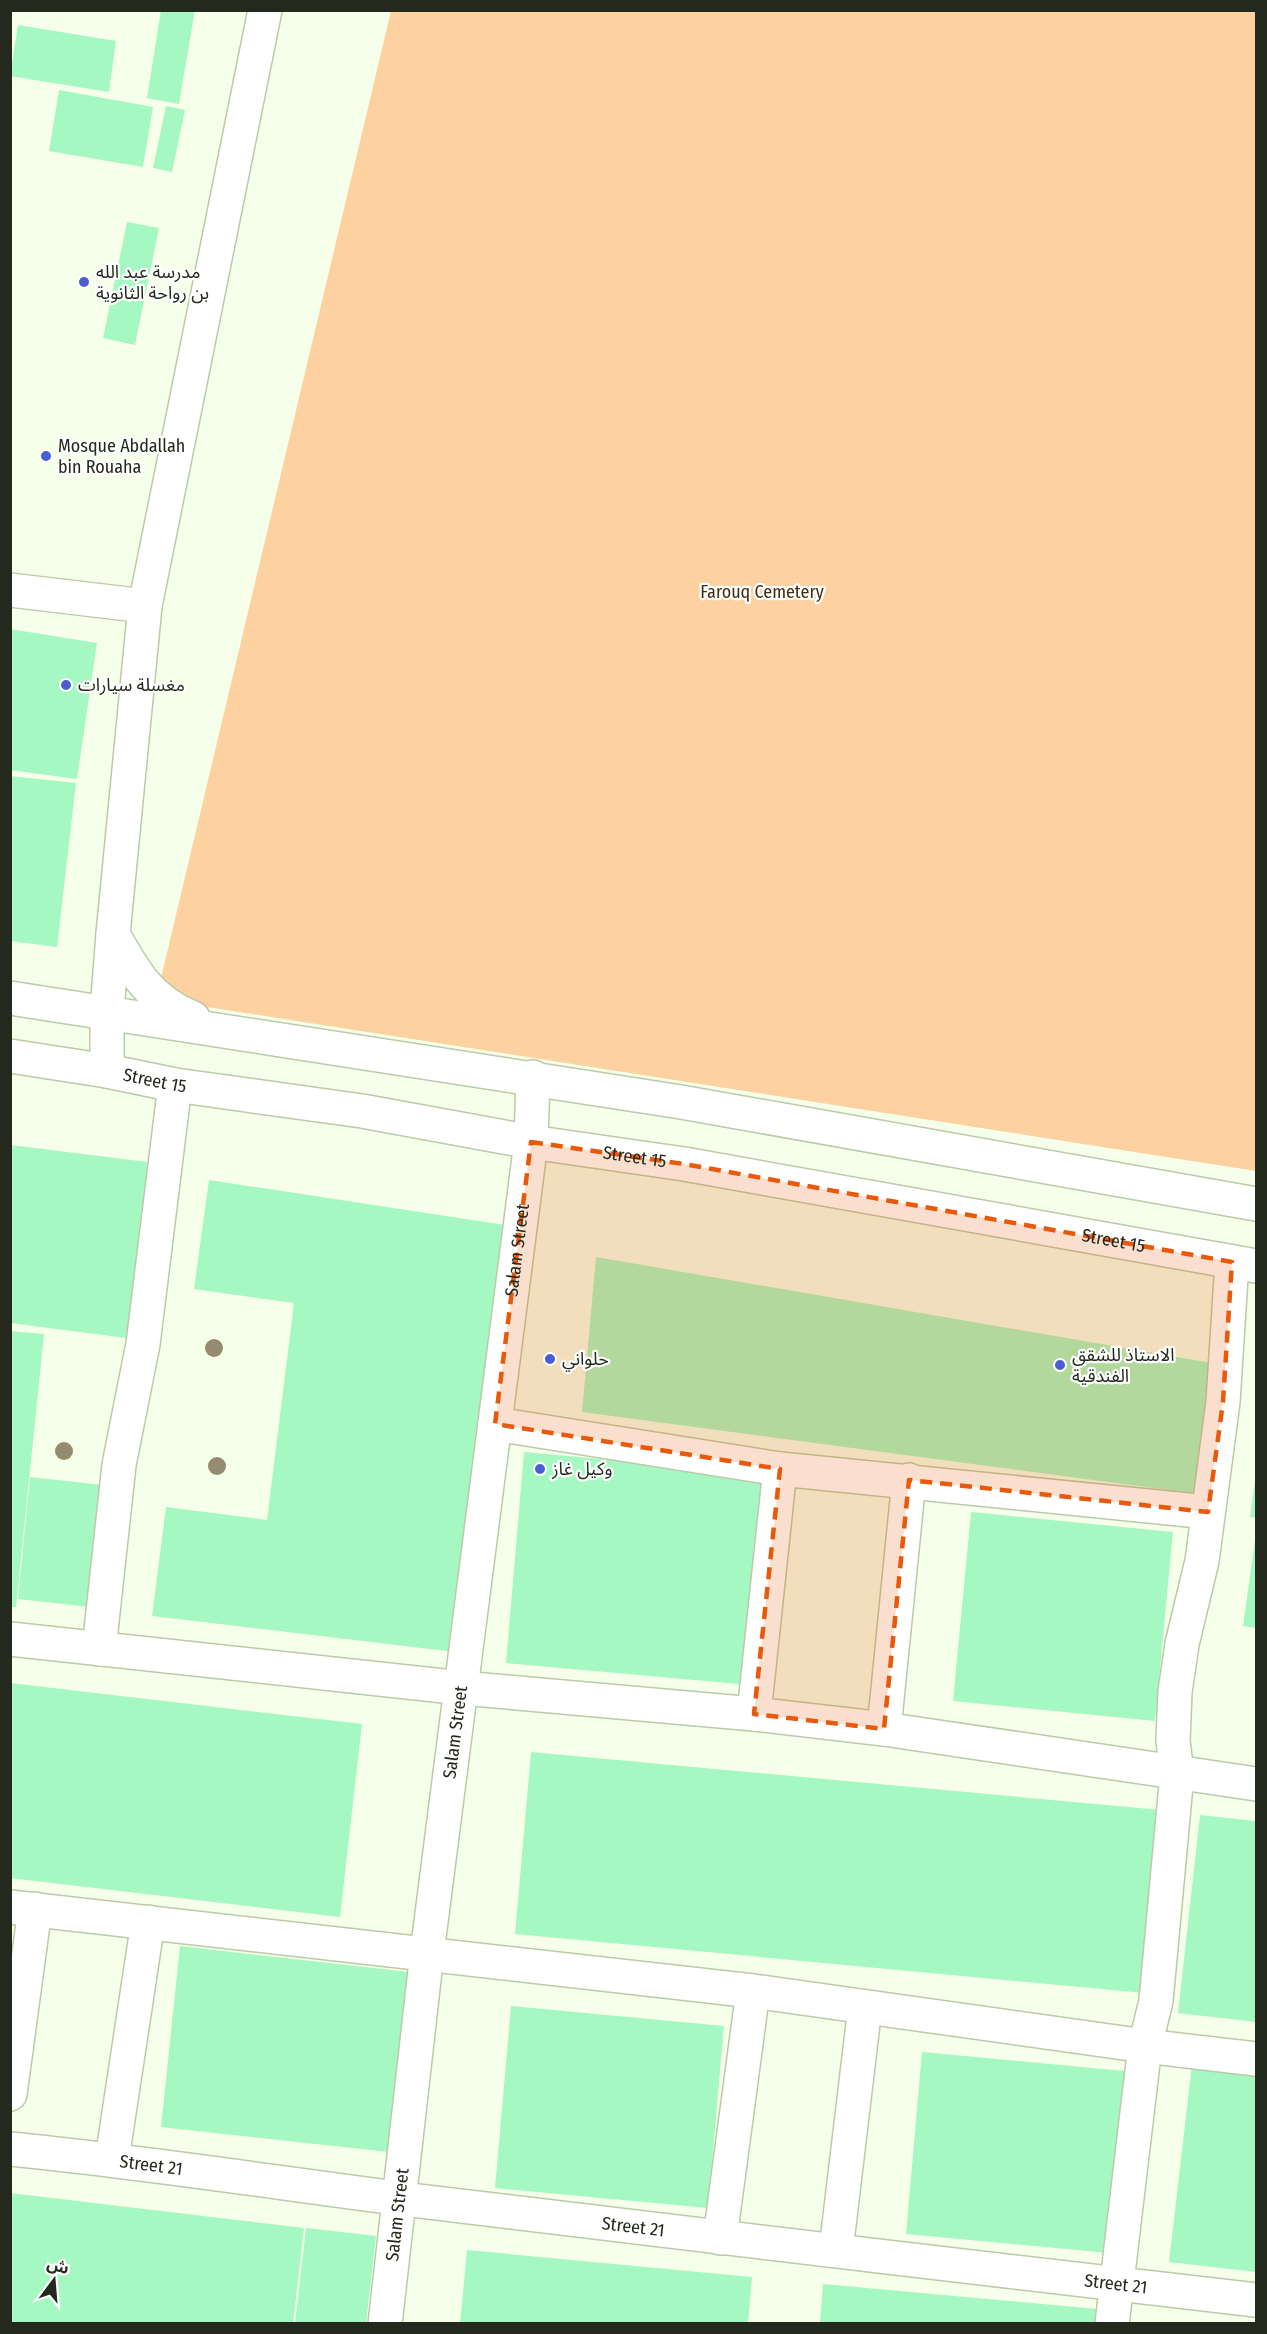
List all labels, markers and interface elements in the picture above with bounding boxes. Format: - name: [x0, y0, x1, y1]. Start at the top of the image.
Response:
- place label: مدرسة عبد الله بن رواحة الثانوية: [96, 261, 209, 304]
- marker: مدرسة عبد الله بن رواحة الثانوية: [77, 275, 91, 289]
- place label: Mosque Abdallah bin Rouaha: [58, 435, 185, 478]
- marker: Mosque Abdallah bin Rouaha: [39, 449, 53, 463]
- park label: Farouq Cemetery: [700, 581, 824, 603]
- place label: مغسلة سيارات: [78, 674, 185, 696]
- marker: مغسلة سيارات: [59, 678, 73, 692]
- street label: Street 15: [121, 1064, 188, 1097]
- street label: Street 15: [602, 1141, 668, 1172]
- street label: Salam Street: [500, 1202, 534, 1298]
- street label: Street 15: [1080, 1224, 1147, 1257]
- place label: الاستاذ للشقق الفندقية: [1072, 1344, 1174, 1387]
- place label: حلواني: [562, 1348, 609, 1372]
- marker: حلواني: [543, 1352, 557, 1366]
- marker: الاستاذ للشقق الفندقية: [1053, 1358, 1067, 1372]
- place label: وكيل غاز: [551, 1458, 612, 1480]
- marker: وكيل غاز: [533, 1462, 547, 1476]
- street label: Salam Street: [438, 1684, 472, 1780]
- street label: Street 21: [118, 2150, 184, 2180]
- street label: Salam Street: [381, 2167, 414, 2262]
- street label: Street 21: [601, 2212, 666, 2241]
- north arrow: [24, 2250, 84, 2310]
- text: ش: [45, 2254, 71, 2278]
- street label: Street 21: [1083, 2269, 1148, 2298]

